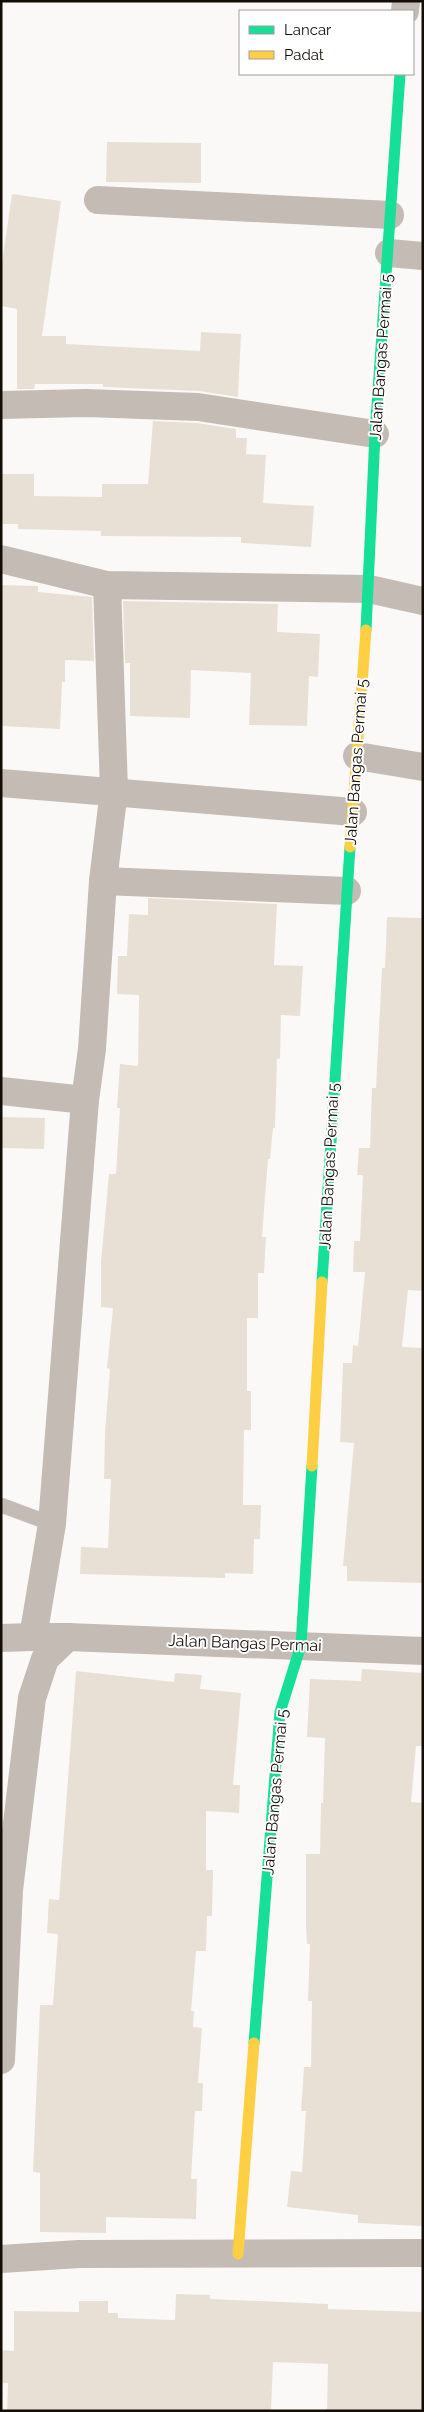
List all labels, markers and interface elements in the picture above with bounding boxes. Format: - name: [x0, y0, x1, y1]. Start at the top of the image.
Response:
- legend: [239, 10, 414, 75]
- text: Lancar: [284, 21, 332, 39]
- text: Padat: [284, 46, 324, 64]
- street label: Jalan Bangas Permai 5: [366, 273, 396, 441]
- street label: Jalan Bangas Permai 5: [341, 678, 371, 846]
- street label: Jalan Bangas Permai 5: [315, 1082, 343, 1250]
- street label: Jalan Bangas Permai: [168, 1631, 322, 1655]
- street label: Jalan Bangas Permai 5: [258, 1708, 292, 1876]

